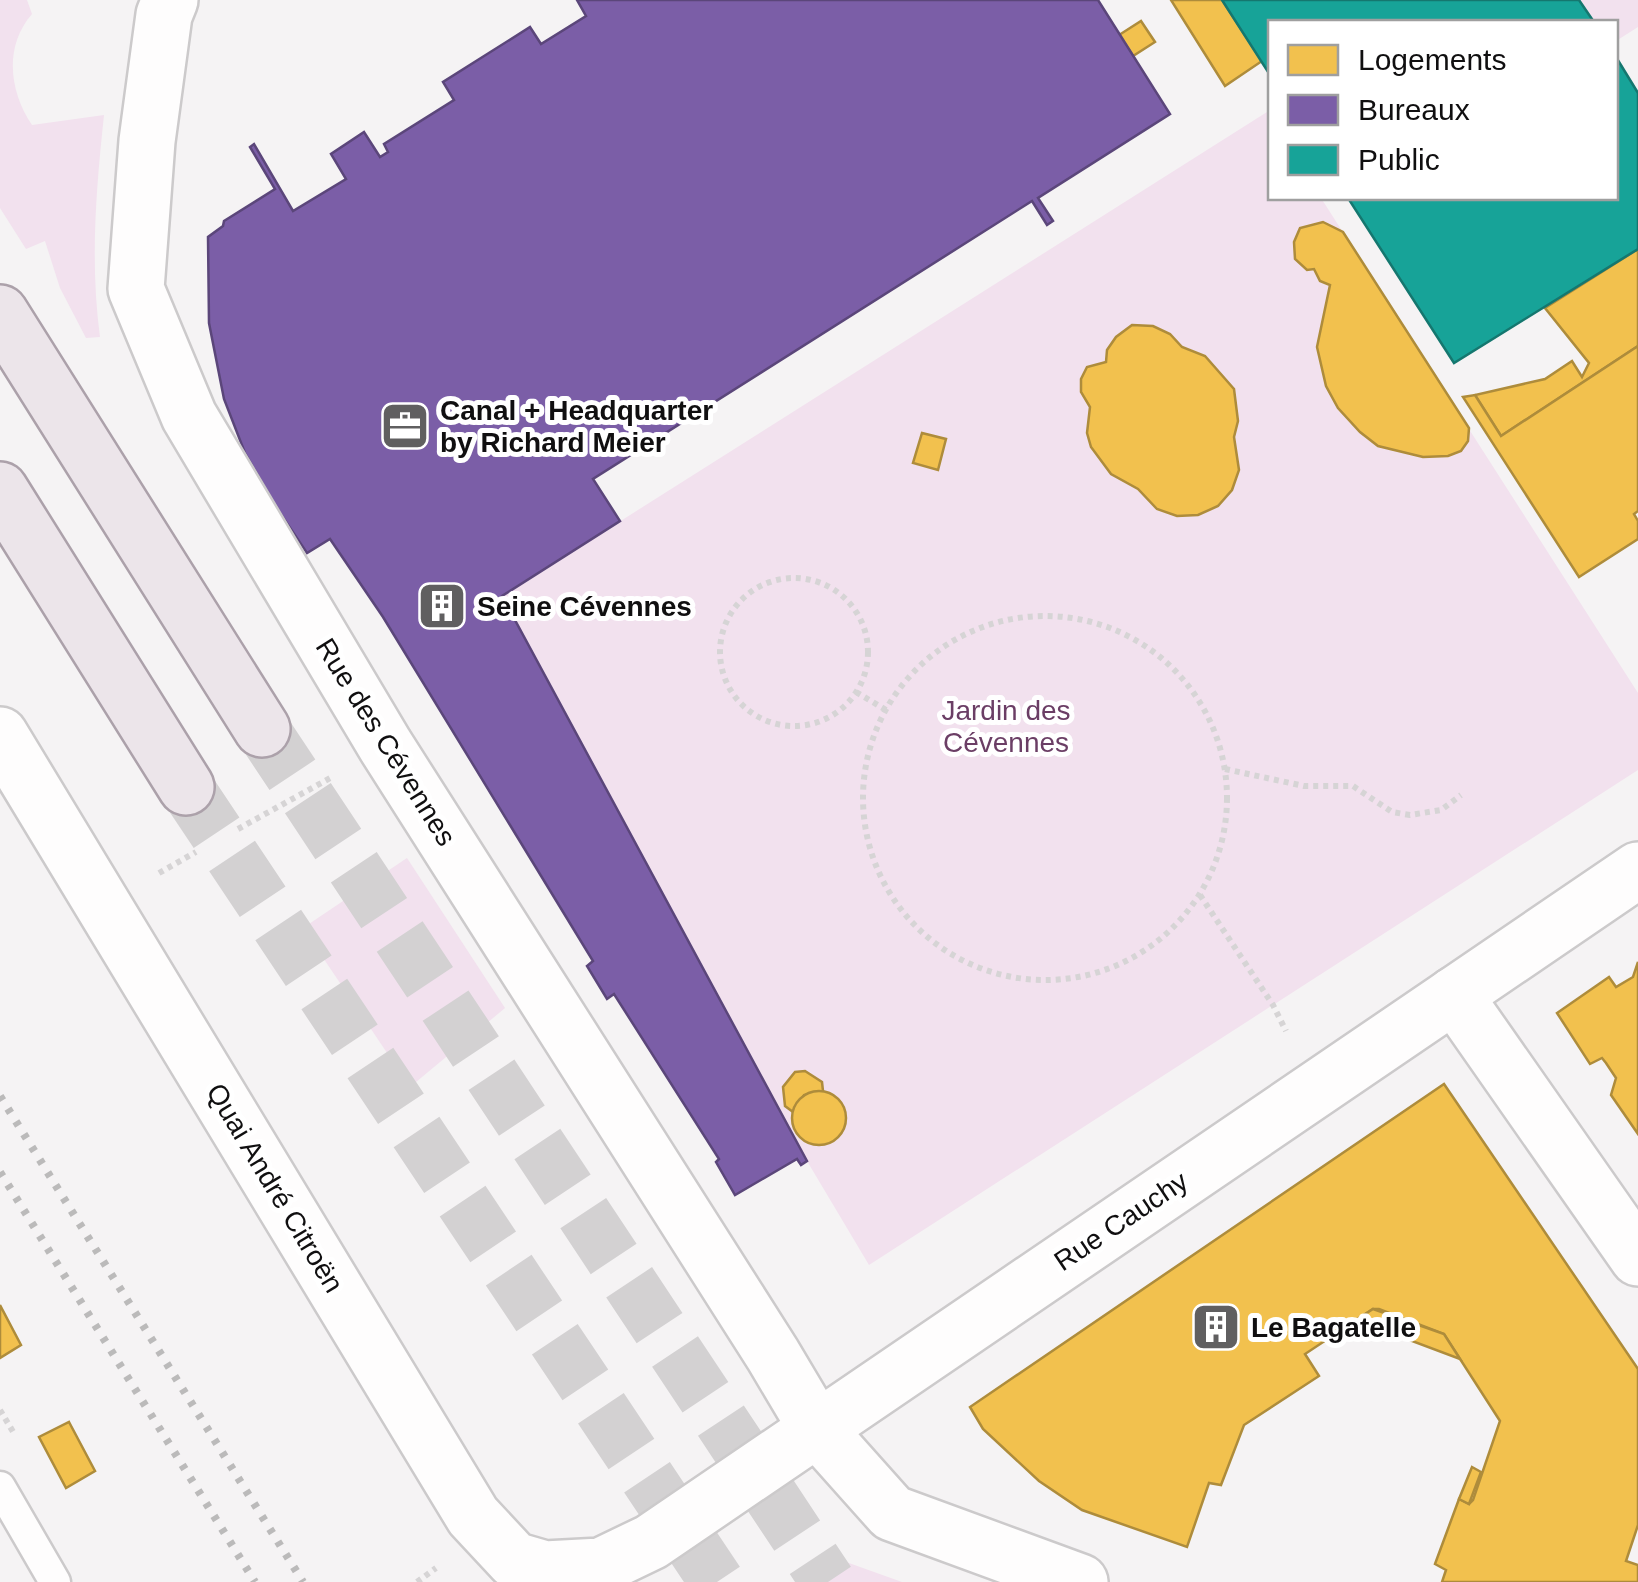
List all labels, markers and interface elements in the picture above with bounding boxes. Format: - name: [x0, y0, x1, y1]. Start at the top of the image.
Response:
- legend: [1268, 20, 1618, 200]
- text: Logements: [1358, 43, 1506, 76]
- text: Bureaux: [1358, 93, 1470, 126]
- text: Public: [1358, 143, 1440, 176]
- place label: Canal + Headquarter by Richard Meier: [440, 395, 713, 458]
- office icon: Canal + Headquarter by Richard Meier: [379, 400, 431, 452]
- building icon: Seine Cévennes: [416, 580, 468, 632]
- place label: Seine Cévennes: [477, 591, 692, 622]
- street label: Rue des Cévennes: [310, 633, 462, 851]
- park label: Jardin des Cévennes: [941, 695, 1071, 758]
- street label: Quai André Citroën: [200, 1078, 350, 1298]
- street label: Rue Cauchy: [1048, 1165, 1194, 1277]
- building icon: Le Bagatelle: [1190, 1301, 1242, 1353]
- place label: Le Bagatelle: [1251, 1312, 1416, 1343]

